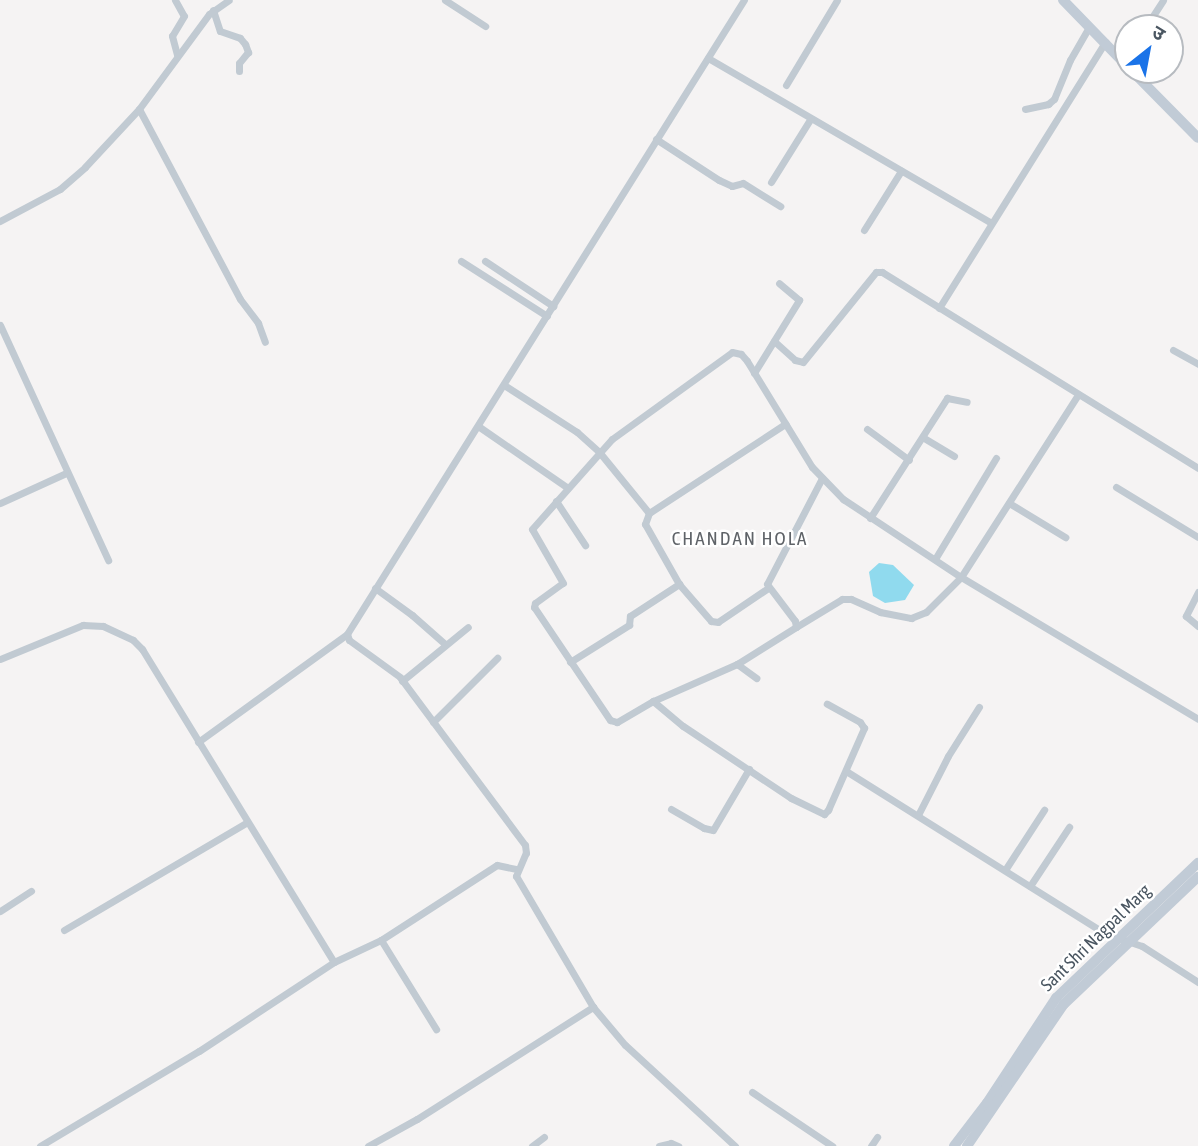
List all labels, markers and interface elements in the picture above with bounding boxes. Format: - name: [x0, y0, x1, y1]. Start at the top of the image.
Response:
- north arrow: [1114, 14, 1184, 84]
- text: उ: [1148, 20, 1169, 45]
- district label: CHANDAN HOLA: [673, 528, 807, 550]
- street label: Sant Shri Nagpal Marg: [1037, 880, 1155, 996]

